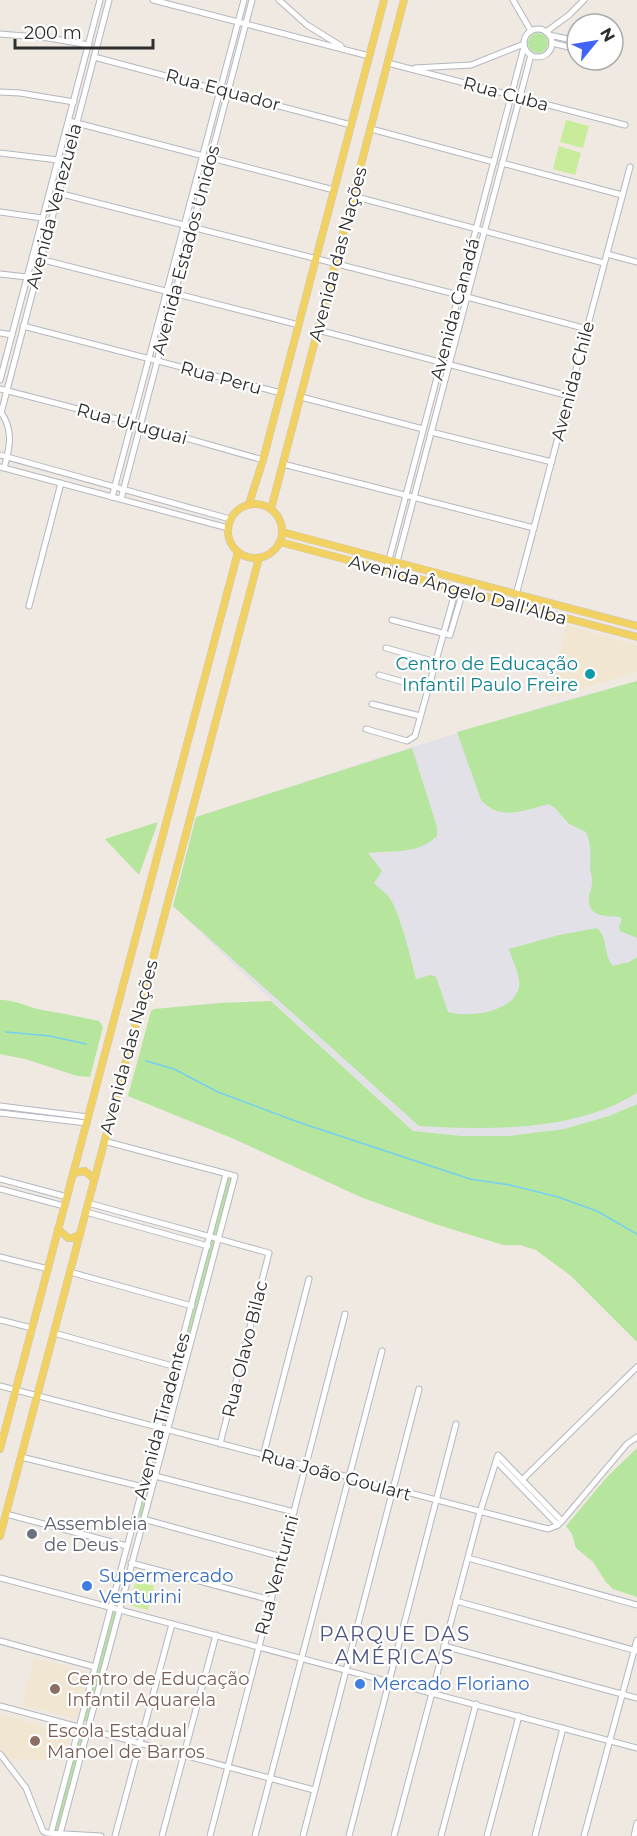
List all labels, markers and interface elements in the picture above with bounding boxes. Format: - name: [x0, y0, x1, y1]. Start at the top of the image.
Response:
- scale bar: [15, 12, 153, 50]
- north arrow: [565, 12, 625, 72]
- text: 200 m: [24, 22, 82, 44]
- text: N: [596, 24, 619, 45]
- street label: Rua Equador: [163, 64, 283, 116]
- street label: Rua Cuba: [461, 72, 551, 116]
- street label: Avenida Venezuela: [21, 121, 87, 291]
- street label: Avenida Estados Unidos: [147, 143, 225, 357]
- street label: Avenida das Nações: [304, 164, 372, 344]
- street label: Avenida Canadá: [425, 236, 485, 382]
- street label: Avenida Chile: [546, 319, 600, 443]
- street label: Rua Peru: [178, 357, 264, 399]
- street label: Rua Uruguai: [74, 399, 190, 449]
- street label: Avenida Ângelo Dall'Alba: [346, 550, 570, 630]
- place label: Centro de Educação Infantil Paulo Freire: [396, 653, 578, 696]
- marker: Centro de Educação Infantil Paulo Freire: [583, 667, 597, 681]
- street label: Avenida das Nações: [95, 957, 163, 1137]
- street label: Rua Olavo Bilac: [217, 1278, 273, 1420]
- street label: Avenida Tiradentes: [129, 1330, 195, 1502]
- street label: Rua João Goulart: [258, 1444, 414, 1506]
- place label: Assembleia de Deus: [44, 1513, 148, 1556]
- street label: Rua Venturini: [250, 1513, 304, 1637]
- marker: Assembleia de Deus: [25, 1527, 39, 1541]
- place label: Supermercado Venturini: [99, 1565, 234, 1608]
- marker: Supermercado Venturini: [80, 1579, 94, 1593]
- district label: PARQUE DAS AMÉRICAS: [319, 1622, 471, 1669]
- place label: Centro de Educação Infantil Aquarela: [67, 1668, 249, 1711]
- place label: Mercado Floriano: [372, 1673, 530, 1695]
- marker: Mercado Floriano: [353, 1677, 367, 1691]
- marker: Centro de Educação Infantil Aquarela: [48, 1682, 62, 1696]
- place label: Escola Estadual Manoel de Barros: [47, 1720, 205, 1763]
- marker: Escola Estadual Manoel de Barros: [28, 1734, 42, 1748]

